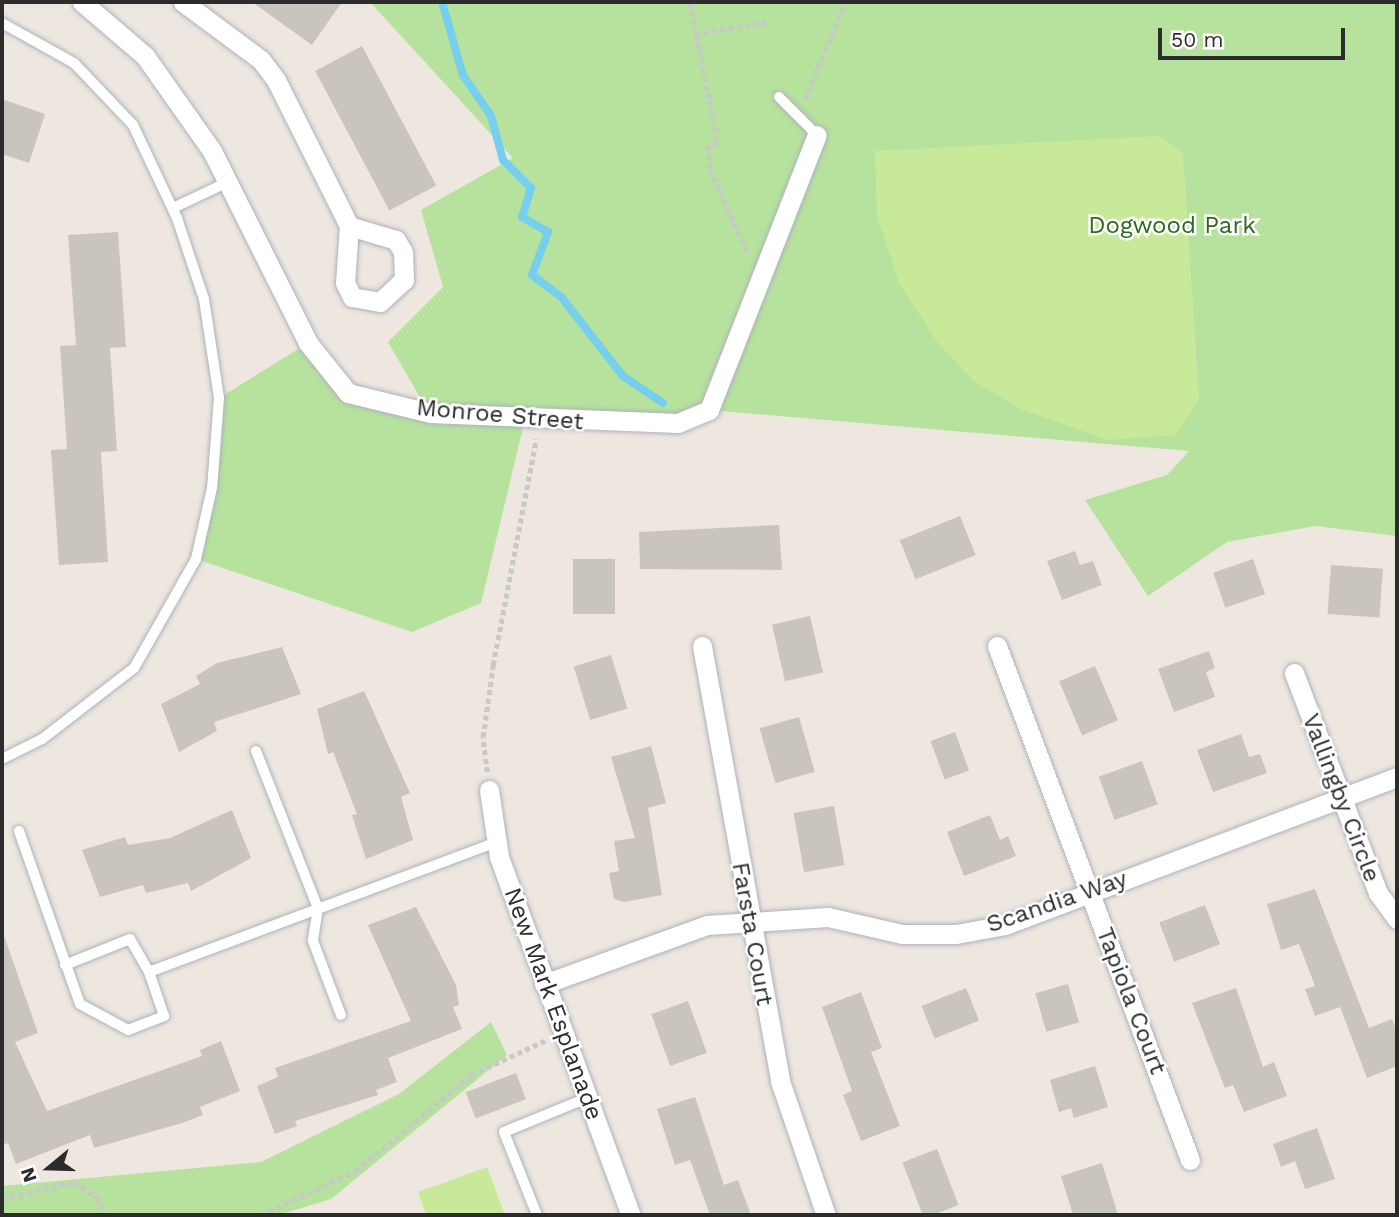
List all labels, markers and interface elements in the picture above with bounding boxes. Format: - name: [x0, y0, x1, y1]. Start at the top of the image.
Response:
- scale bar: [1161, 14, 1348, 58]
- text: 50 m: [1171, 27, 1223, 52]
- park label: Dogwood Park: [1088, 212, 1256, 240]
- street label: Monroe Street: [415, 393, 585, 437]
- street label: Vallingby Circle: [1296, 710, 1386, 886]
- street label: Farsta Court: [725, 860, 779, 1008]
- street label: Scandia Way: [982, 864, 1132, 940]
- street label: New Mark Esplanade: [497, 883, 609, 1125]
- street label: Tapiola Court: [1090, 923, 1172, 1079]
- north arrow: [14, 1133, 84, 1203]
- text: N: [16, 1165, 42, 1185]

